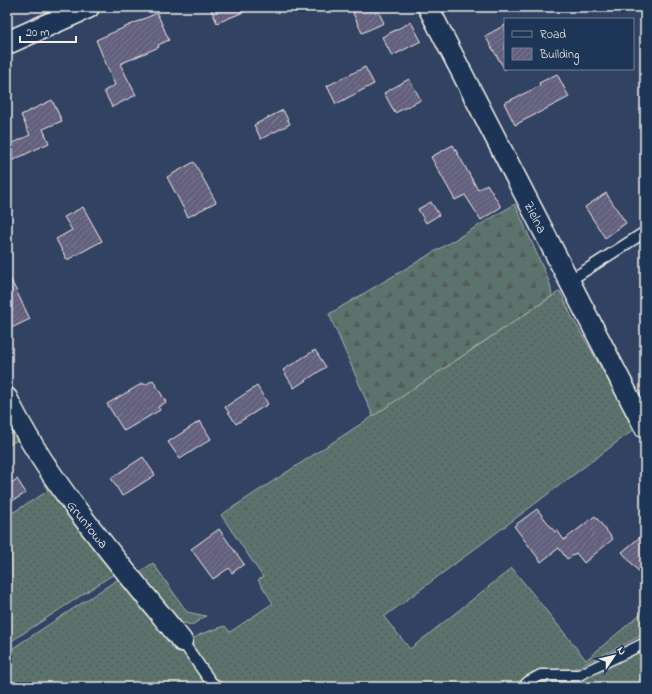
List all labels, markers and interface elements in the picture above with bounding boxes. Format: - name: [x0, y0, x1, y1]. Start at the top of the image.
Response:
- scale bar: [20, 18, 76, 44]
- legend: [504, 18, 634, 70]
- text: 20 m: [26, 24, 49, 42]
- text: Road: [540, 26, 566, 44]
- text: Building: [539, 46, 579, 65]
- street label: Zielna: [518, 198, 552, 237]
- street label: Gruntowa: [61, 496, 113, 554]
- north arrow: [594, 636, 634, 676]
- text: N: [613, 643, 630, 658]

